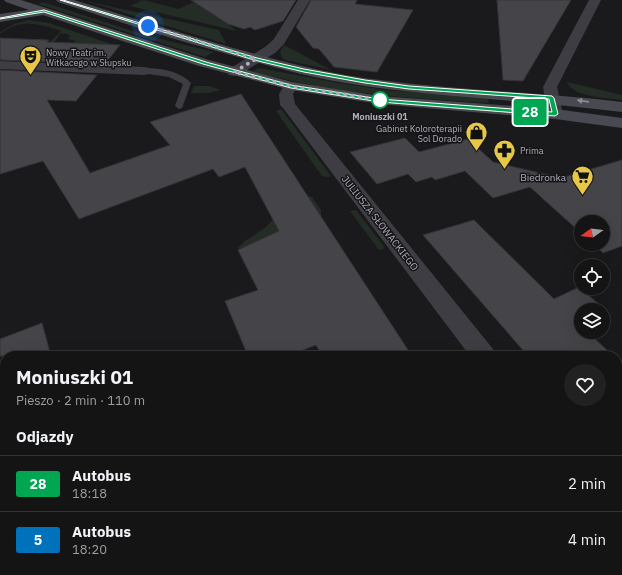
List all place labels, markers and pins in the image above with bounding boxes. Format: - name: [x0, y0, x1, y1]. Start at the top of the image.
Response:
- theatre icon: Nowy Teatr im. Witkacego w Słupsku: [17, 44, 43, 77]
- place label: Nowy Teatr im. Witkacego w Słupsku: [46, 47, 131, 68]
- marker: Moniuszki 01: [371, 91, 389, 109]
- place label: Moniuszki 01: [352, 111, 408, 122]
- shop icon: Gabinet Koloroterapii Sol Dorado: [464, 120, 490, 153]
- place label: Gabinet Koloroterapii Sol Dorado: [376, 123, 462, 144]
- pharmacy icon: Prima: [492, 137, 518, 170]
- place label: Prima: [520, 145, 544, 156]
- supermarket icon: Biedronka: [569, 164, 595, 197]
- place label: Biedronka: [520, 171, 567, 184]

